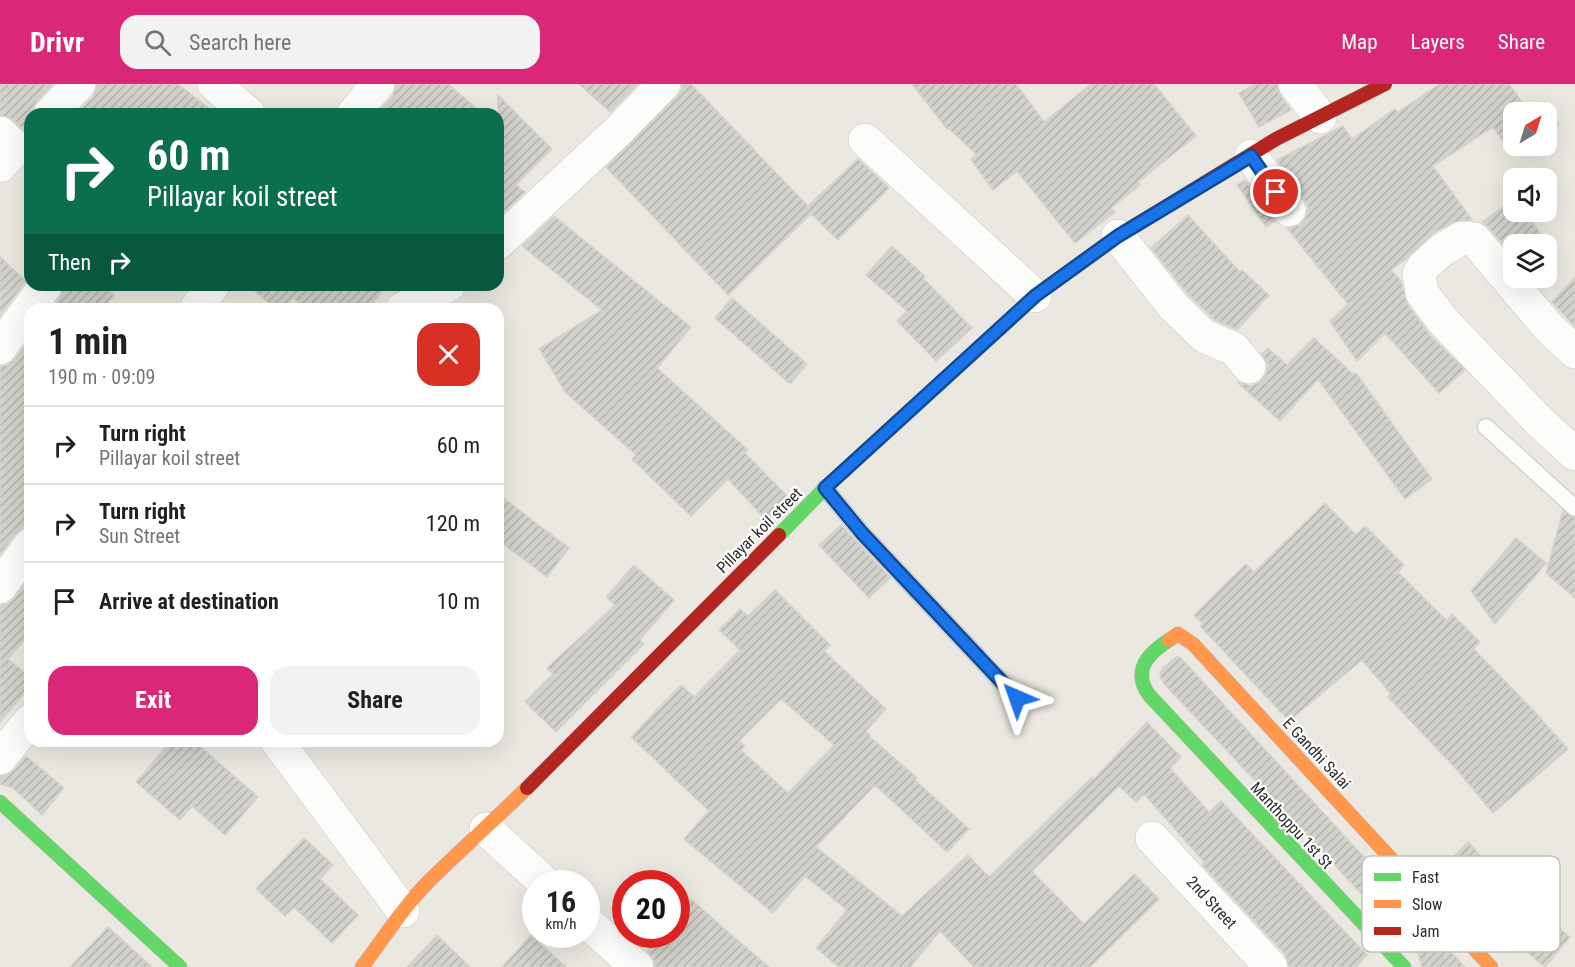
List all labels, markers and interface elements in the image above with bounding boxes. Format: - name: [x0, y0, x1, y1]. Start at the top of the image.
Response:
- search box: [120, 15, 540, 69]
- text: Drivr: [30, 26, 84, 59]
- icon: search: [141, 26, 174, 59]
- text: Search here: [189, 30, 291, 55]
- text: Map: [1341, 30, 1378, 54]
- text: Layers: [1411, 30, 1465, 54]
- text: Share: [1498, 30, 1545, 54]
- north arrow: [1503, 102, 1557, 156]
- map controls: [1503, 102, 1557, 288]
- text: 60 m: [147, 131, 230, 180]
- icon: right: [48, 132, 126, 210]
- pin: [1250, 166, 1301, 217]
- button: sound: [1503, 168, 1557, 222]
- icon: arrive: [1259, 175, 1292, 208]
- text: Pillayar koil street: [147, 181, 338, 213]
- button: layers: [1503, 234, 1557, 288]
- icon: right: [103, 246, 136, 279]
- text: Then: [48, 250, 91, 275]
- text: 1 min: [48, 321, 128, 363]
- button: close: [417, 323, 480, 386]
- text: 190 m · 09:09: [48, 365, 155, 389]
- text: Turn right: [99, 421, 186, 446]
- icon: right: [48, 429, 81, 462]
- text: 60 m: [437, 433, 480, 458]
- text: Pillayar koil street: [99, 446, 240, 470]
- street label: Pillayar koil street: [713, 484, 806, 577]
- text: Turn right: [99, 499, 186, 524]
- icon: right: [48, 507, 81, 540]
- text: 120 m: [426, 511, 480, 536]
- text: Sun Street: [99, 524, 180, 548]
- icon: arrive: [48, 585, 81, 618]
- text: Arrive at destination: [99, 589, 279, 614]
- text: 10 m: [437, 589, 480, 614]
- button: Exit: [48, 666, 258, 735]
- button: Share: [270, 666, 480, 735]
- position arrow: [985, 666, 1049, 730]
- street label: E Gandhi Salai: [1279, 714, 1354, 793]
- street label: Manthoppu 1st St: [1247, 778, 1337, 873]
- legend: [1362, 856, 1560, 952]
- text: Fast: [1412, 868, 1439, 887]
- speed limit sign: 20: [612, 870, 690, 948]
- street label: 2nd Street: [1183, 872, 1241, 933]
- text: 16: [546, 884, 576, 919]
- text: Slow: [1412, 895, 1442, 914]
- text: km/h: [546, 915, 576, 933]
- text: Jam: [1412, 922, 1439, 941]

